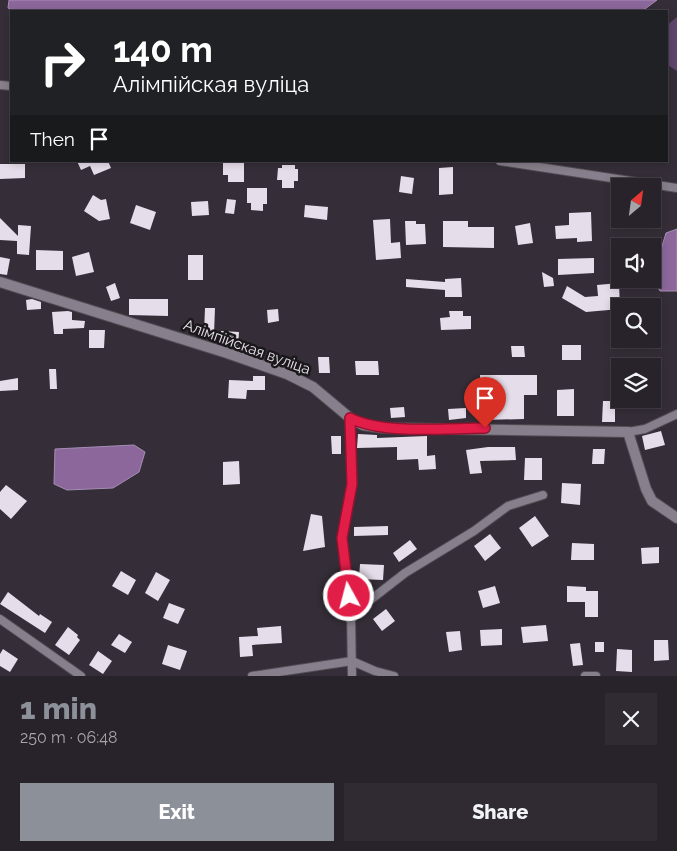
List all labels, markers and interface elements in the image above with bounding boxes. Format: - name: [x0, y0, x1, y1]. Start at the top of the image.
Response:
- text: 140 m: [113, 29, 213, 70]
- icon: right: [30, 30, 95, 95]
- text: Алімпійская вуліца: [113, 71, 309, 97]
- icon: arrive: [85, 125, 113, 153]
- text: Then: [30, 128, 75, 150]
- north arrow: [611, 178, 661, 228]
- map controls: [611, 178, 661, 408]
- button: sound: [611, 238, 661, 288]
- button: search: [611, 298, 661, 348]
- street label: Алімпійская вуліца: [181, 316, 313, 378]
- button: layers: [611, 358, 661, 408]
- pin: [464, 377, 506, 428]
- icon: arrive: [471, 384, 499, 412]
- position arrow: [322, 569, 374, 621]
- text: 1 min: [20, 691, 97, 726]
- button: close: [605, 693, 657, 745]
- text: 250 m · 06:48: [20, 728, 118, 747]
- button: Exit: [20, 783, 334, 841]
- button: Share: [344, 783, 657, 841]

